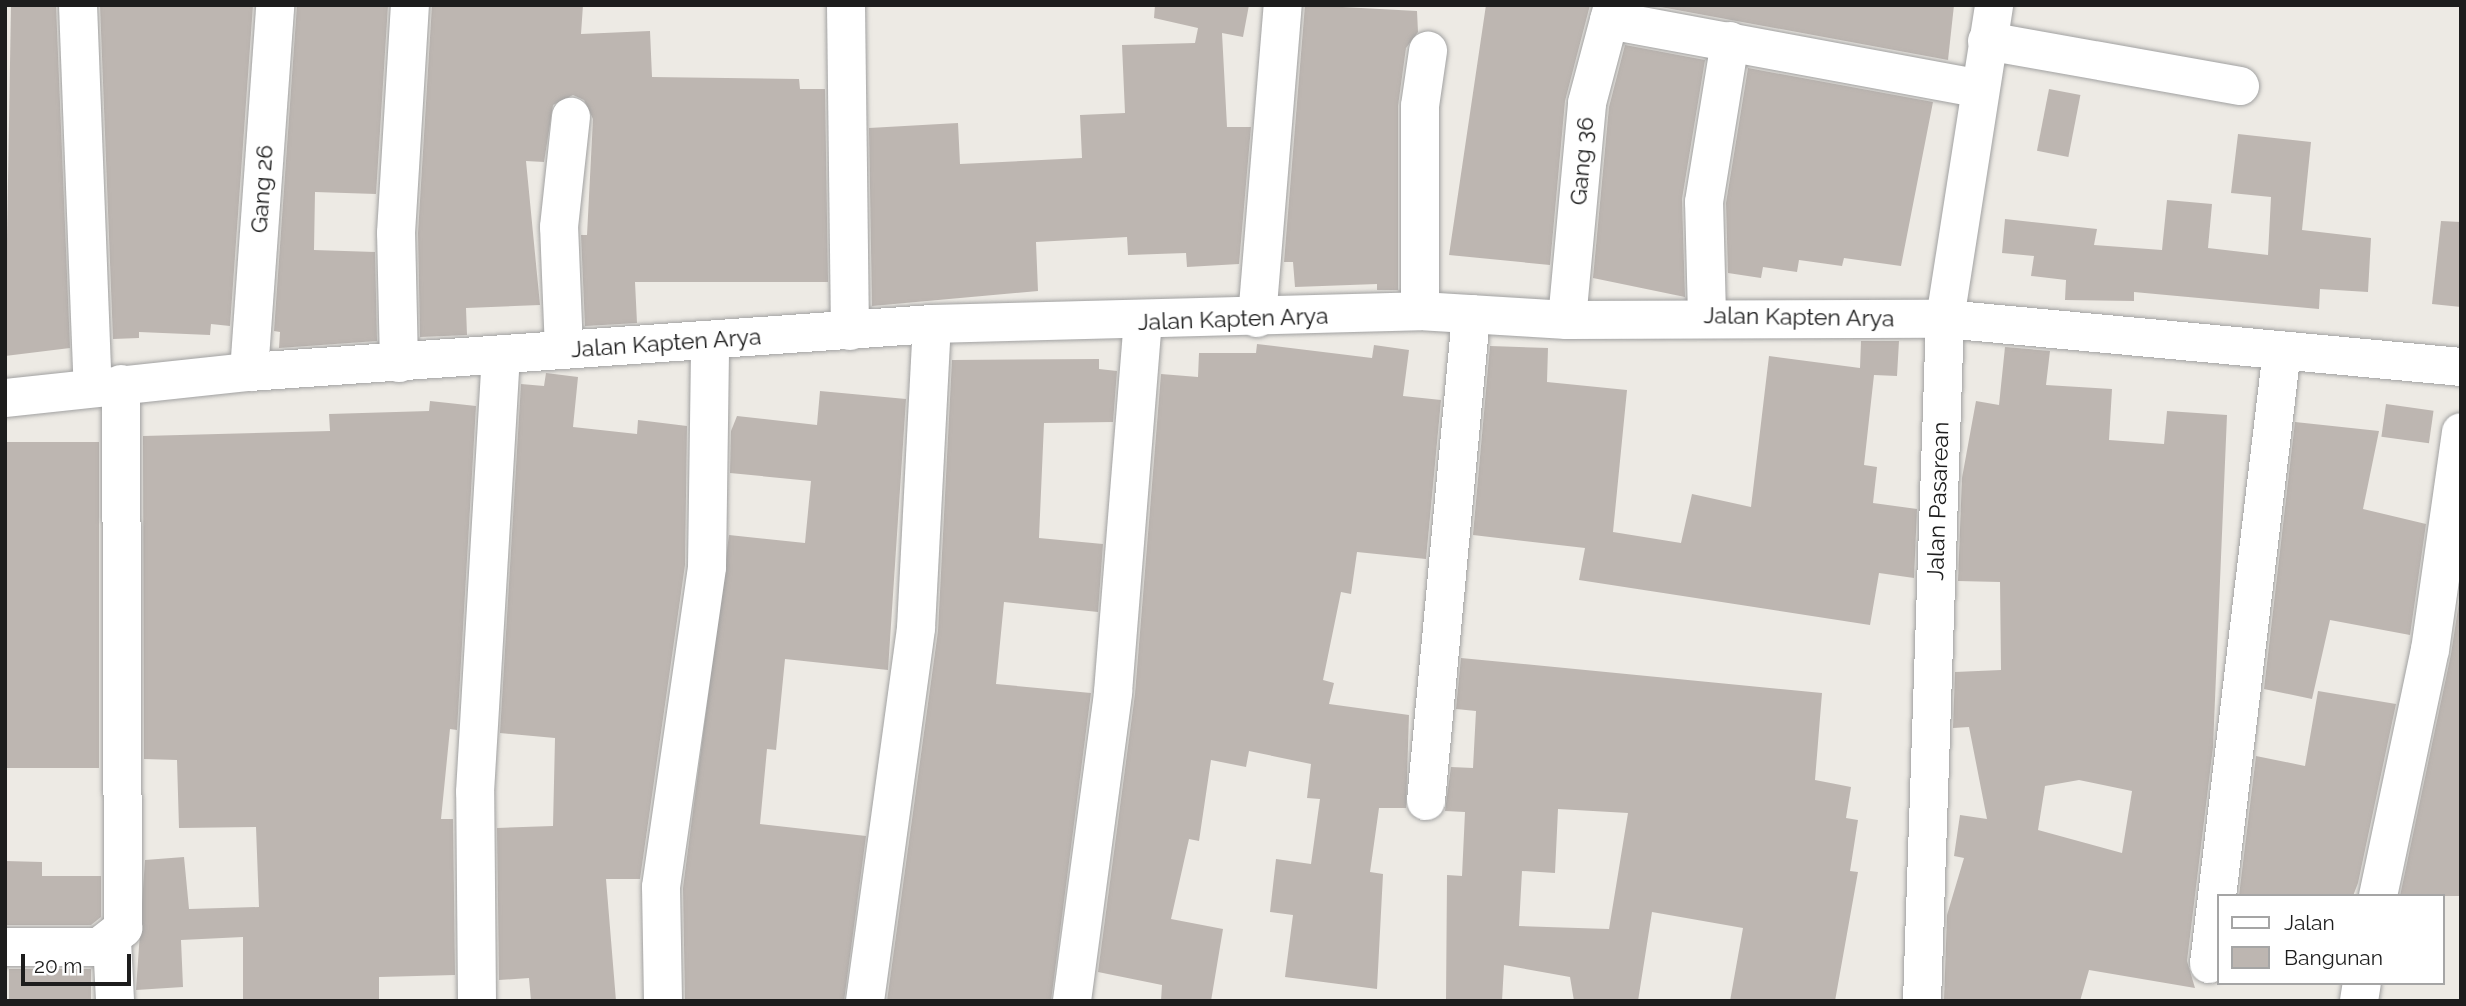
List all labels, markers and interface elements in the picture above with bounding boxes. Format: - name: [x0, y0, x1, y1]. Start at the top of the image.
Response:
- street label: Gang 36: [1564, 116, 1600, 206]
- street label: Gang 26: [245, 144, 279, 234]
- street label: Jalan Kapten Arya: [1137, 302, 1329, 336]
- street label: Jalan Kapten Arya: [1703, 302, 1895, 332]
- street label: Jalan Kapten Arya: [570, 323, 762, 363]
- street label: Jalan Pasarean: [1921, 421, 1955, 581]
- legend: [2218, 894, 2445, 985]
- text: Jalan: [2284, 910, 2335, 935]
- scale bar: [24, 940, 135, 984]
- text: Bangunan: [2284, 945, 2383, 970]
- text: 20 m: [34, 953, 82, 978]

